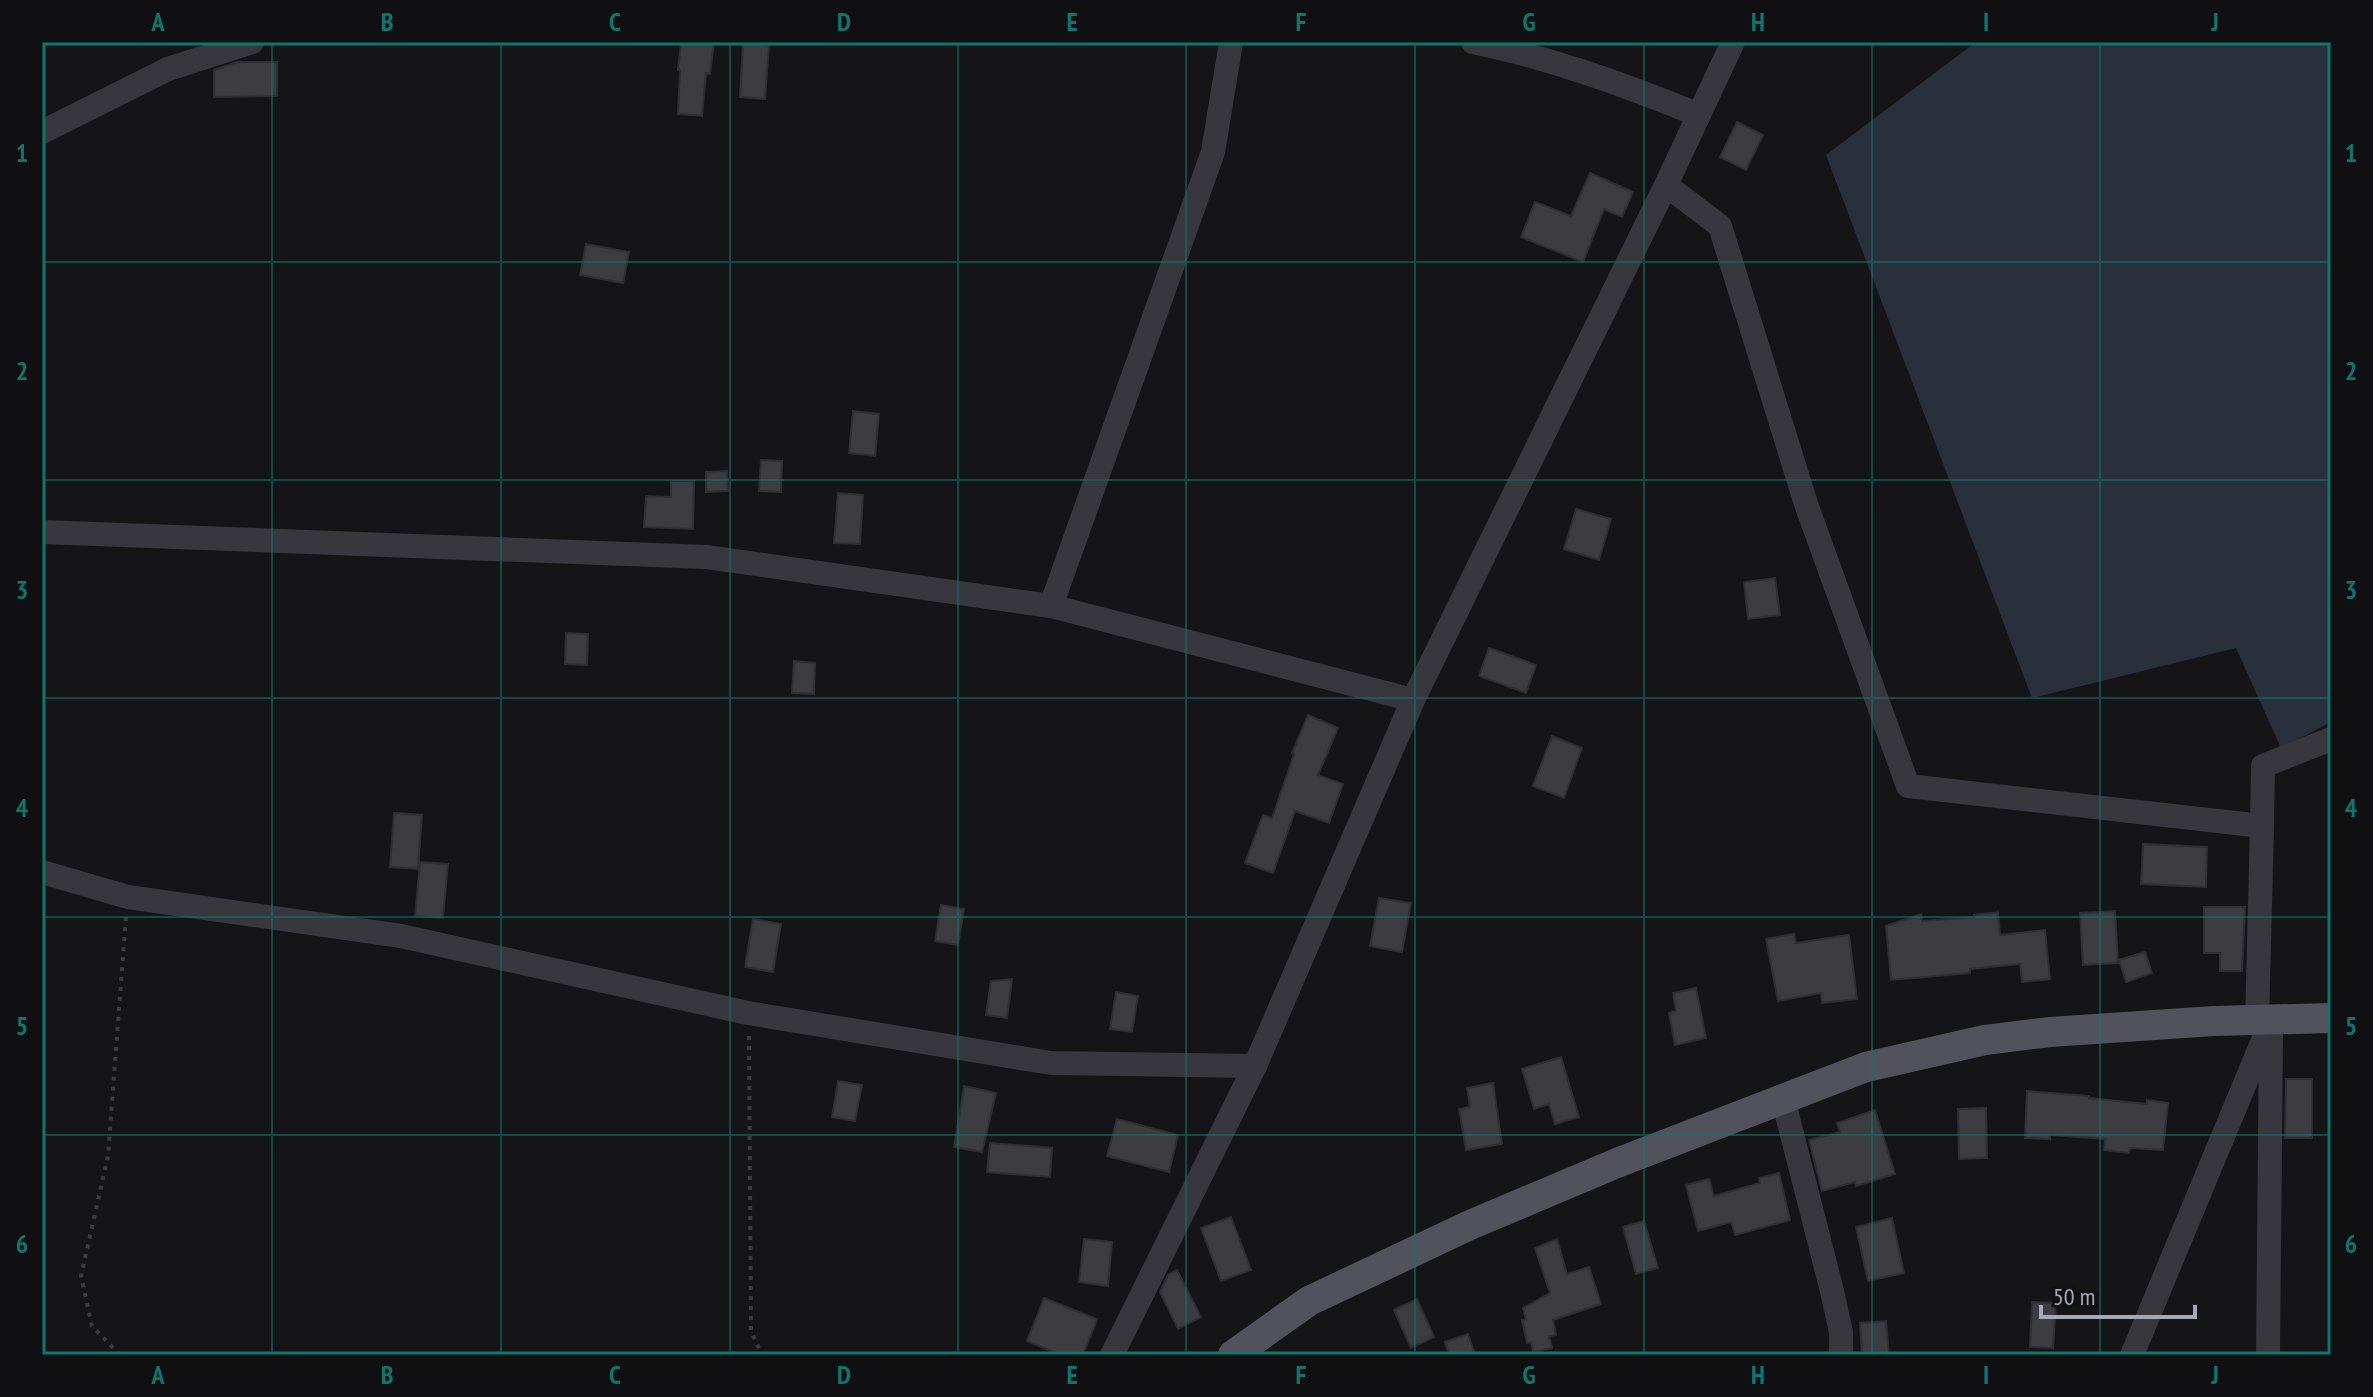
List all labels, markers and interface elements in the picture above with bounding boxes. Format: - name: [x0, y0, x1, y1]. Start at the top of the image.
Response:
- text: A: [150, 5, 165, 38]
- text: B: [381, 5, 394, 38]
- text: C: [609, 5, 621, 38]
- text: D: [837, 5, 851, 38]
- text: E: [1066, 5, 1078, 38]
- text: F: [1296, 5, 1307, 38]
- text: G: [1522, 5, 1536, 38]
- text: H: [1751, 5, 1765, 38]
- text: I: [1983, 5, 1989, 38]
- text: J: [2210, 5, 2219, 38]
- text: 1: [16, 136, 28, 169]
- text: 1: [2345, 136, 2357, 169]
- text: 2: [16, 354, 28, 387]
- text: 2: [2345, 354, 2357, 387]
- text: 3: [16, 573, 28, 606]
- text: 3: [2345, 573, 2357, 606]
- text: 4: [16, 791, 29, 824]
- text: 4: [2345, 791, 2358, 824]
- text: 5: [16, 1009, 28, 1042]
- text: 5: [2345, 1009, 2357, 1042]
- text: 6: [16, 1227, 28, 1260]
- text: 6: [2345, 1227, 2357, 1260]
- scale bar: [2041, 1269, 2195, 1319]
- text: 50 m: [2053, 1281, 2095, 1312]
- text: A: [150, 1358, 165, 1391]
- text: B: [381, 1358, 394, 1391]
- text: C: [609, 1358, 621, 1391]
- text: D: [837, 1358, 851, 1391]
- text: E: [1066, 1358, 1078, 1391]
- text: F: [1296, 1358, 1307, 1391]
- text: G: [1522, 1358, 1536, 1391]
- text: H: [1751, 1358, 1765, 1391]
- text: I: [1983, 1358, 1989, 1391]
- text: J: [2210, 1358, 2219, 1391]

